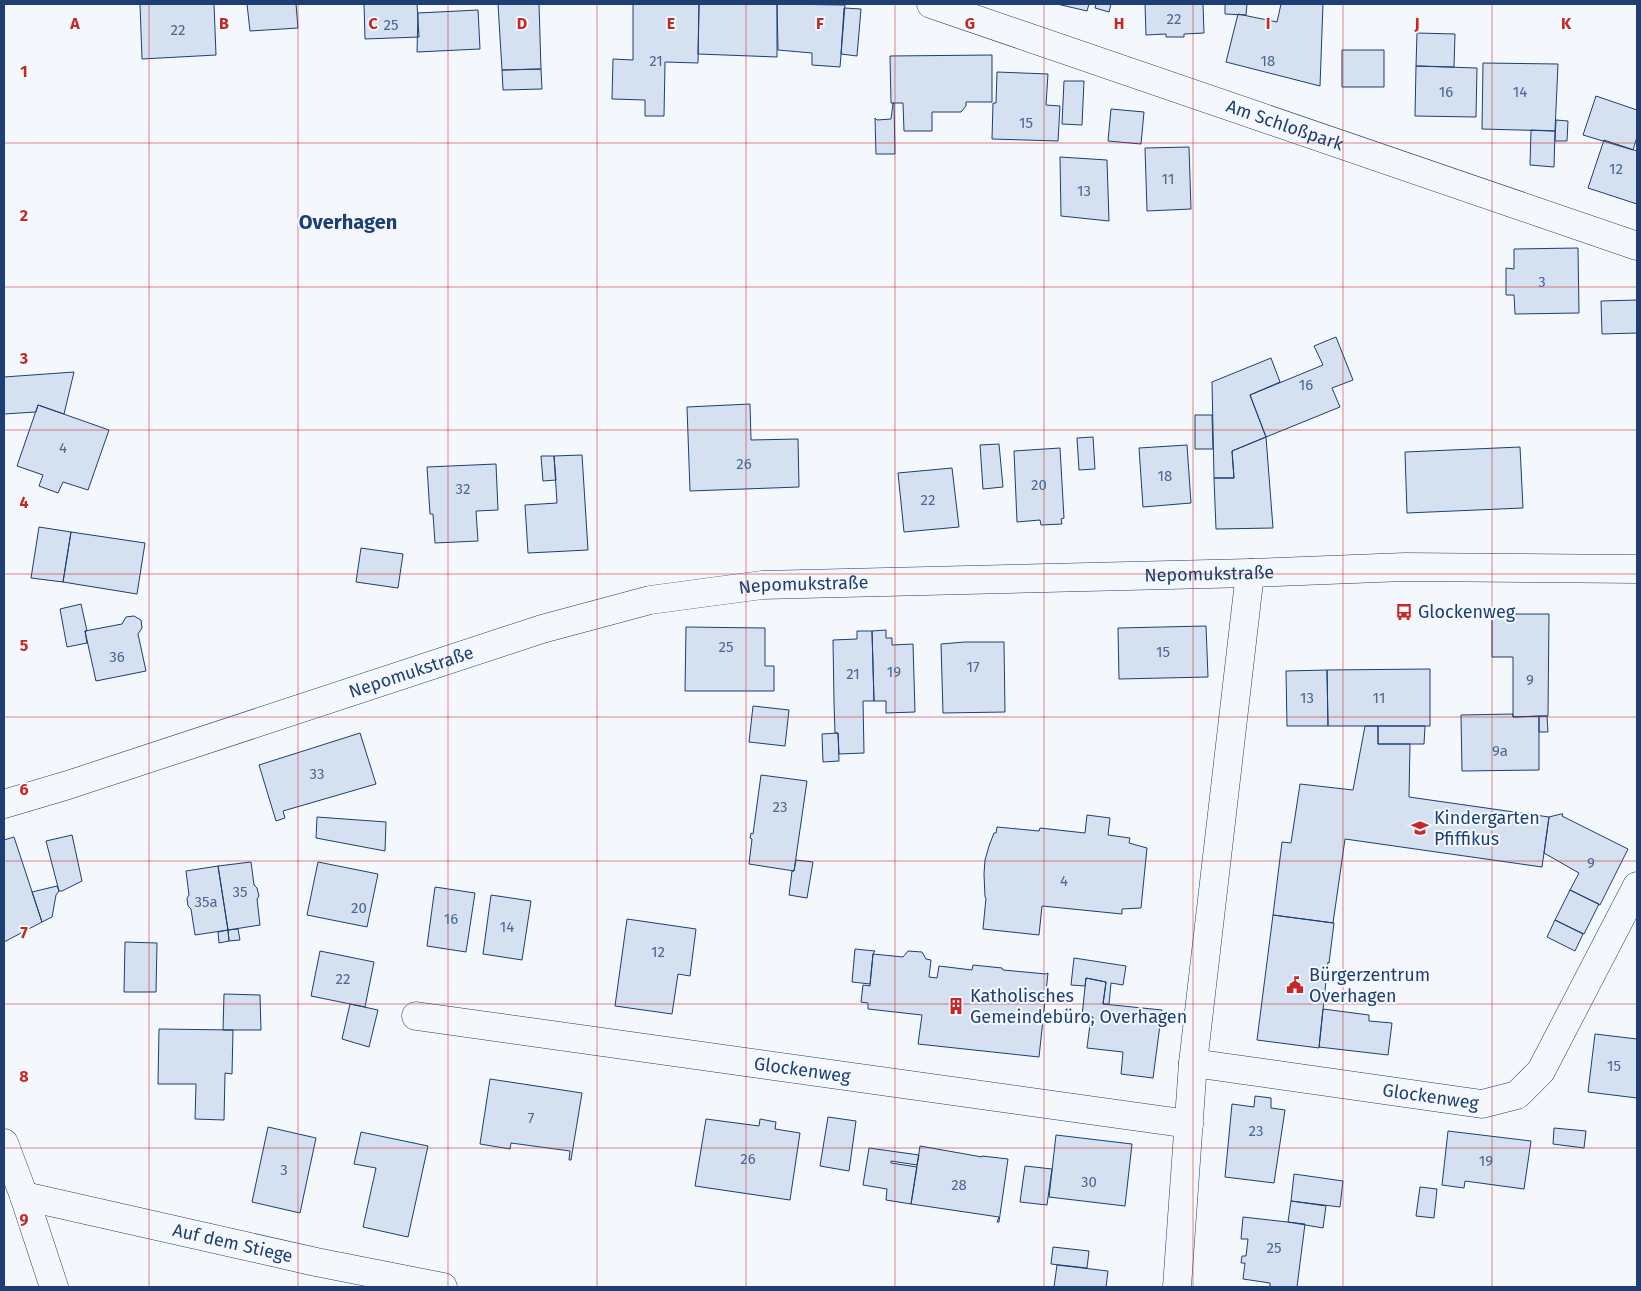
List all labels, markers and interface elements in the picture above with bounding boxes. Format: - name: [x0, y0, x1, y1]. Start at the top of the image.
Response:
- house number: 22: [1167, 10, 1181, 28]
- text: A: [69, 14, 80, 33]
- text: B: [219, 14, 229, 33]
- text: C: [368, 14, 378, 33]
- text: D: [517, 14, 527, 33]
- text: E: [667, 14, 675, 33]
- text: F: [816, 14, 824, 33]
- text: G: [965, 14, 975, 33]
- text: H: [1114, 14, 1124, 33]
- text: I: [1266, 14, 1270, 33]
- text: J: [1413, 14, 1420, 33]
- text: K: [1561, 14, 1572, 33]
- house number: 25: [384, 16, 398, 34]
- house number: 22: [171, 21, 185, 39]
- house number: 21: [649, 52, 663, 70]
- house number: 18: [1261, 52, 1275, 70]
- text: 1: [20, 62, 28, 81]
- house number: 16: [1439, 83, 1453, 101]
- house number: 14: [1513, 83, 1527, 101]
- street label: Am Schloßpark: [1223, 95, 1347, 156]
- house number: 15: [1019, 114, 1033, 132]
- house number: 12: [1609, 160, 1623, 178]
- house number: 11: [1162, 170, 1174, 188]
- house number: 13: [1077, 182, 1091, 200]
- text: 2: [20, 206, 28, 225]
- district label: Overhagen: [299, 210, 397, 234]
- house number: 3: [1538, 273, 1546, 291]
- text: 3: [19, 349, 28, 368]
- house number: 16: [1299, 376, 1313, 394]
- house number: 4: [59, 439, 67, 457]
- house number: 26: [736, 455, 752, 473]
- house number: 18: [1158, 467, 1172, 485]
- house number: 20: [1031, 476, 1047, 494]
- house number: 32: [456, 480, 470, 498]
- house number: 22: [921, 491, 935, 509]
- text: 4: [19, 493, 29, 512]
- street label: Nepomukstraße: [1144, 561, 1275, 587]
- street label: Nepomukstraße: [737, 571, 869, 599]
- place label: Glockenweg: [1418, 601, 1516, 623]
- bus stop icon: Glockenweg: [1394, 602, 1414, 622]
- text: 5: [20, 636, 29, 655]
- house number: 25: [719, 638, 733, 656]
- street label: Nepomukstraße: [346, 641, 476, 703]
- house number: 15: [1156, 643, 1170, 661]
- house number: 36: [109, 648, 125, 666]
- house number: 17: [966, 658, 980, 676]
- house number: 19: [887, 663, 901, 681]
- house number: 21: [846, 665, 860, 683]
- house number: 9: [1526, 671, 1534, 689]
- house number: 13: [1300, 689, 1314, 707]
- house number: 11: [1373, 689, 1385, 707]
- house number: 9a: [1492, 742, 1508, 760]
- house number: 33: [310, 765, 324, 783]
- text: 6: [19, 780, 29, 799]
- house number: 23: [773, 798, 787, 816]
- place label: Kindergarten Pfiffikus: [1434, 807, 1540, 850]
- school or university icon: Kindergarten Pfiffikus: [1410, 818, 1430, 838]
- house number: 9: [1587, 854, 1595, 872]
- house number: 4: [1060, 872, 1068, 890]
- house number: 35: [232, 883, 248, 901]
- house number: 35a: [194, 893, 218, 911]
- house number: 20: [351, 899, 367, 917]
- house number: 16: [444, 910, 458, 928]
- house number: 14: [500, 918, 514, 936]
- text: 7: [20, 923, 28, 942]
- house number: 12: [651, 943, 665, 961]
- place label: Bürgerzentrum Overhagen: [1309, 964, 1430, 1007]
- house number: 22: [336, 970, 350, 988]
- public building icon: Bürgerzentrum Overhagen: [1285, 975, 1305, 995]
- place label: Katholisches Gemeindebüro, Overhagen: [970, 985, 1187, 1028]
- building icon: Katholisches Gemeindebüro, Overhagen: [946, 996, 966, 1016]
- street label: Glockenweg: [753, 1052, 853, 1088]
- house number: 15: [1607, 1057, 1621, 1075]
- text: 8: [19, 1067, 29, 1086]
- street label: Glockenweg: [1381, 1079, 1481, 1115]
- house number: 7: [528, 1109, 535, 1127]
- house number: 23: [1249, 1122, 1263, 1140]
- house number: 26: [740, 1150, 756, 1168]
- house number: 19: [1479, 1152, 1493, 1170]
- house number: 3: [280, 1161, 288, 1179]
- house number: 30: [1081, 1173, 1097, 1191]
- house number: 28: [951, 1176, 967, 1194]
- text: 9: [20, 1210, 29, 1229]
- street label: Auf dem Stiege: [171, 1219, 295, 1267]
- house number: 25: [1267, 1239, 1281, 1257]

